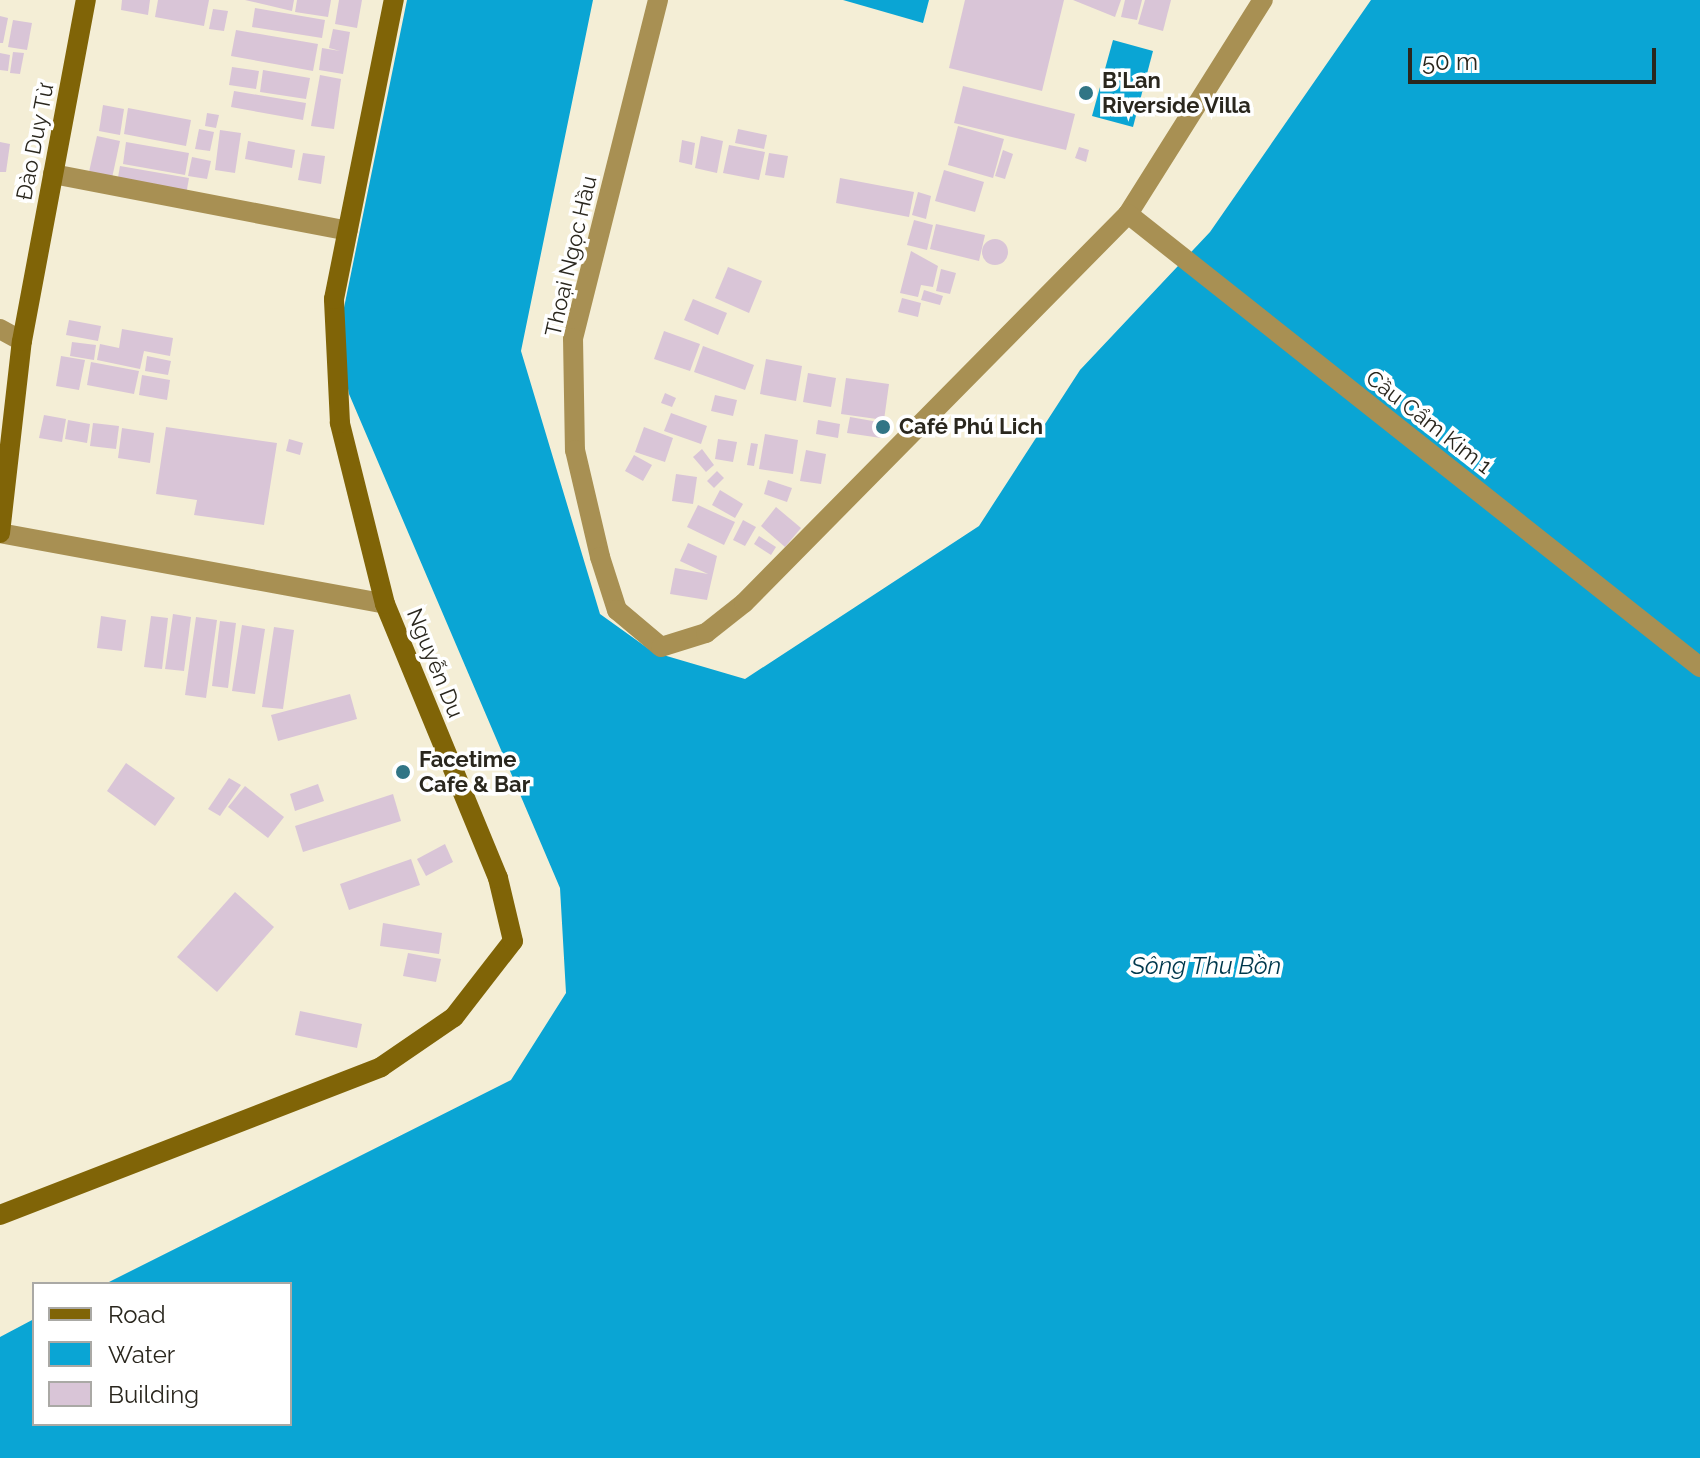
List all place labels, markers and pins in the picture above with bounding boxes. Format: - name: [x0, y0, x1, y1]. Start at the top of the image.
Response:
- place label: B'Lan Riverside Villa: [1102, 67, 1252, 118]
- marker: B'Lan Riverside Villa: [1077, 84, 1095, 102]
- place label: Café Phú Lich: [899, 414, 1043, 440]
- marker: Café Phú Lich: [874, 418, 892, 436]
- place label: Facetime Cafe & Bar: [419, 746, 530, 798]
- marker: Facetime Cafe & Bar: [394, 763, 412, 781]

